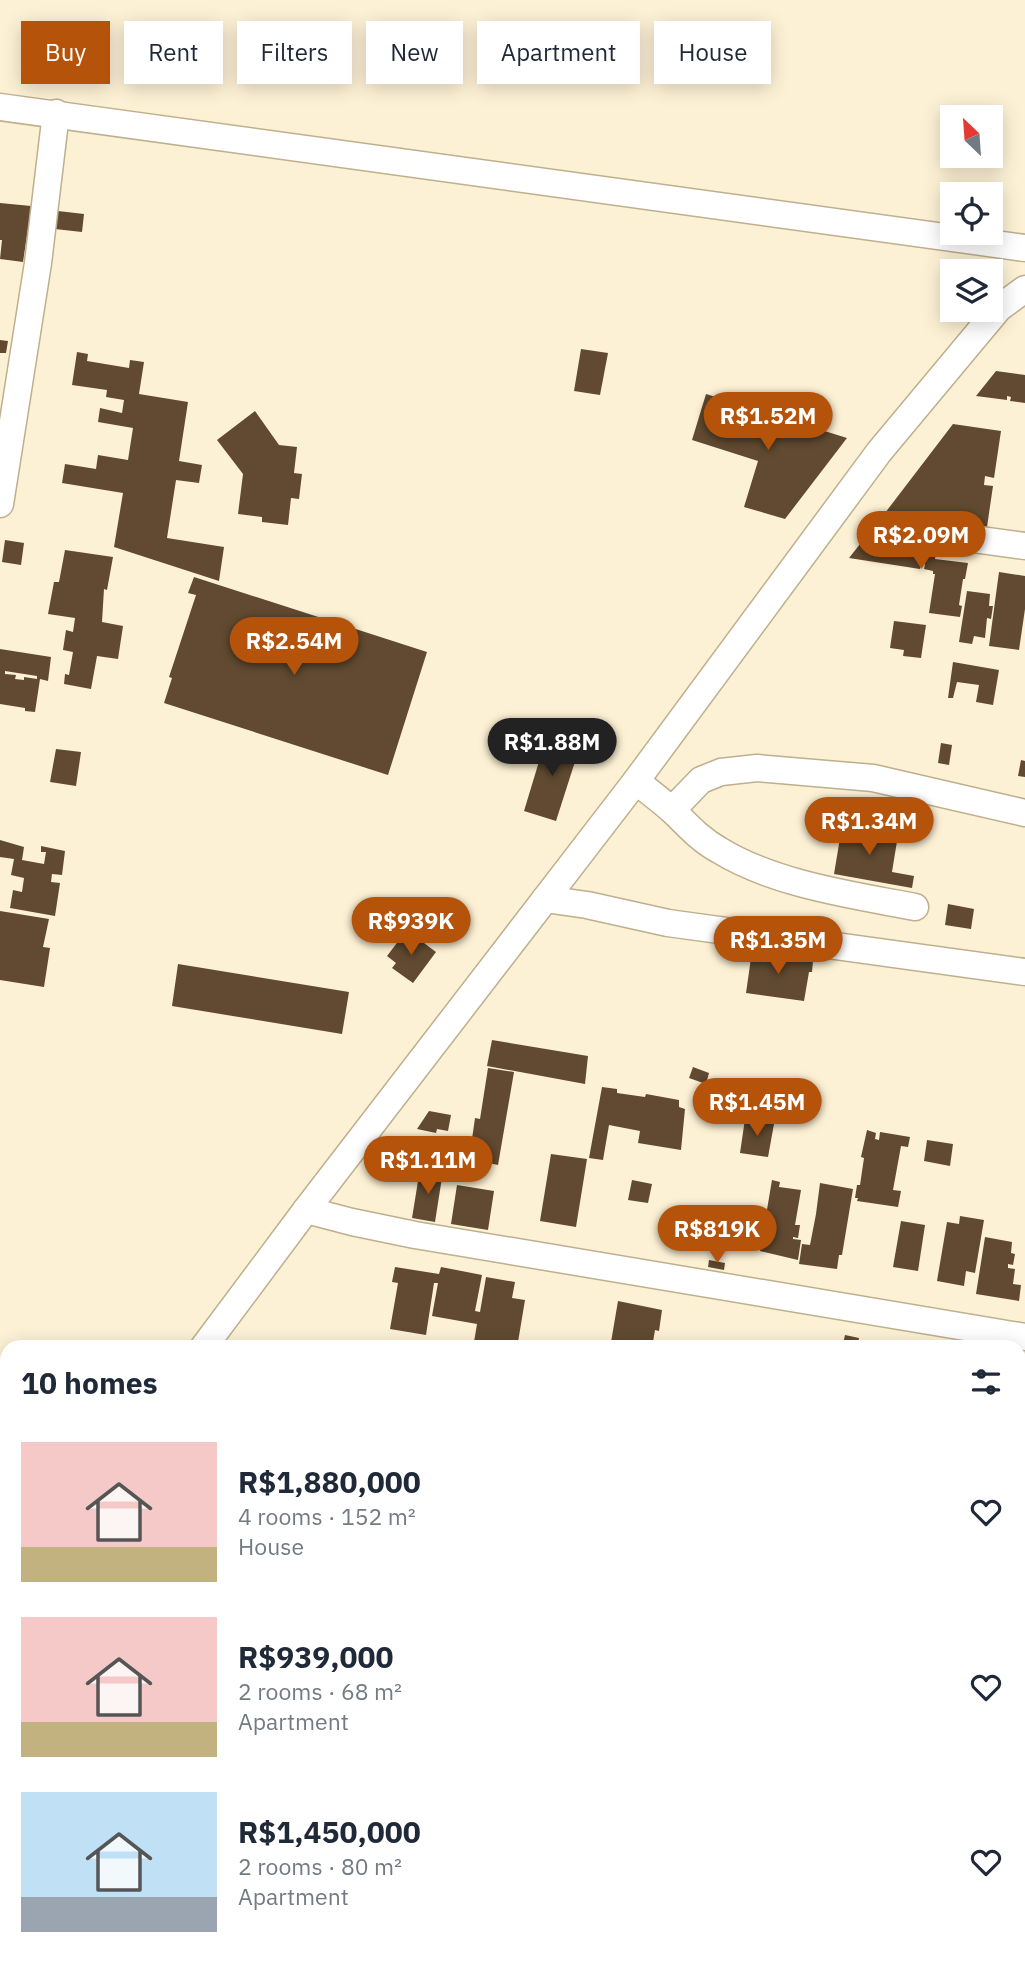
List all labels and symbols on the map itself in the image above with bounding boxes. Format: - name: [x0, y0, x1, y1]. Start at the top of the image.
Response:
- north arrow: [940, 105, 1003, 168]
- pin: R$1.52M: [703, 392, 833, 452]
- pin: R$2.09M: [856, 512, 986, 571]
- pin: R$2.54M: [229, 618, 359, 677]
- pin: R$1.88M: [487, 718, 617, 778]
- pin: R$1.34M: [804, 798, 934, 857]
- pin: R$939K: [354, 898, 468, 957]
- pin: R$1.35M: [713, 916, 843, 976]
- pin: R$1.45M: [692, 1078, 822, 1138]
- pin: R$1.11M: [363, 1136, 493, 1196]
- pin: R$819K: [660, 1206, 774, 1265]

